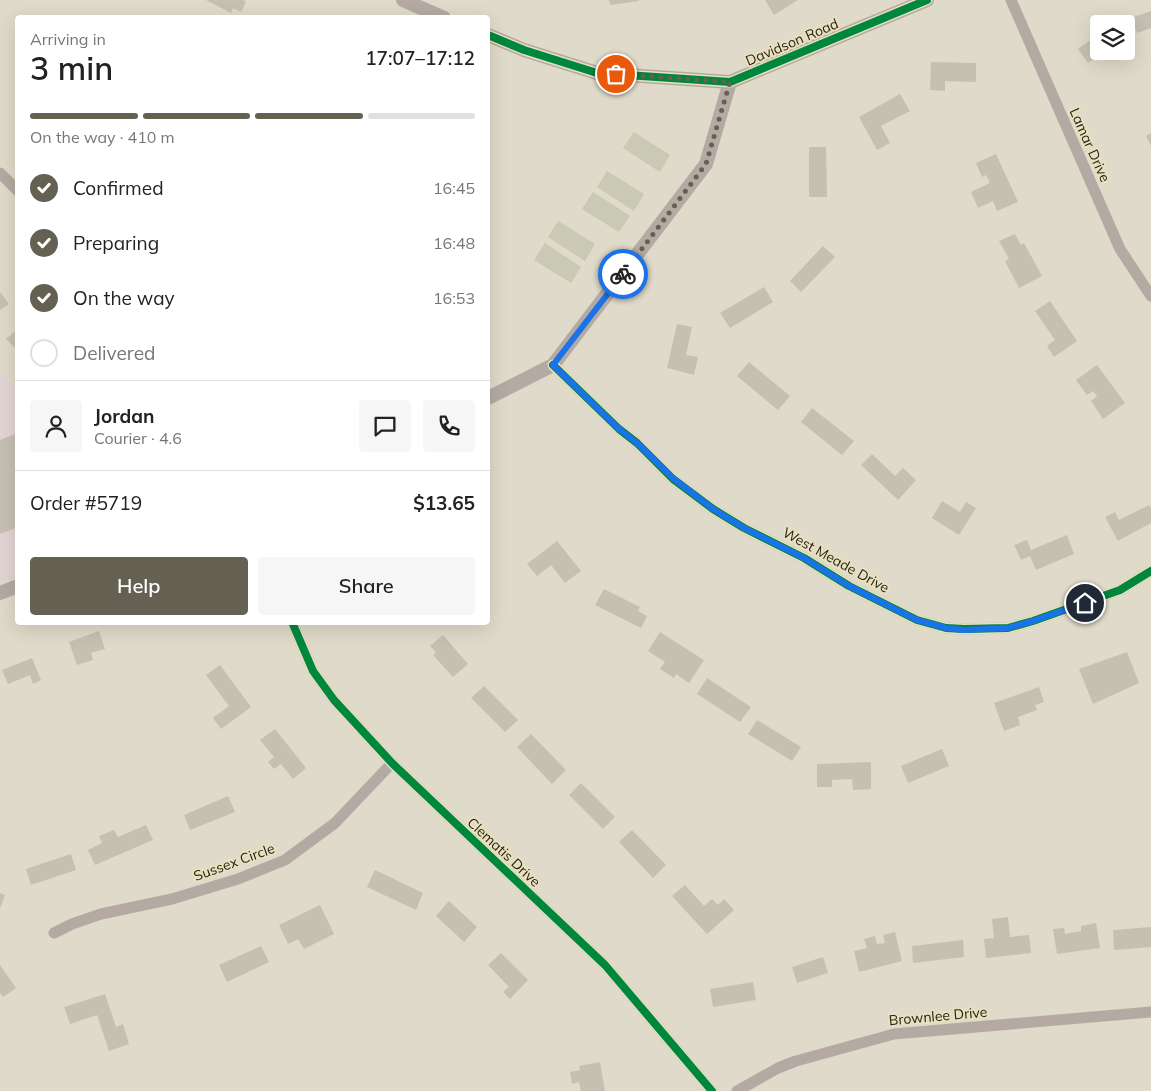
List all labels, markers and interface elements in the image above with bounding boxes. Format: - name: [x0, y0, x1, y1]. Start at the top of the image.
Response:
- street label: Davidson Road: [743, 14, 841, 70]
- map controls: [1090, 15, 1135, 60]
- button: layers: [1090, 15, 1135, 60]
- text: Arriving in: [30, 29, 106, 49]
- text: 17:07–17:12: [365, 46, 475, 70]
- text: 3 min: [30, 48, 113, 88]
- pin: [595, 53, 637, 95]
- icon: bag: [602, 60, 630, 88]
- street label: Lamar Drive: [1066, 105, 1114, 185]
- text: On the way · 410 m: [30, 127, 175, 147]
- icon: check: [30, 174, 58, 202]
- text: Confirmed: [73, 176, 164, 200]
- text: 16:45: [433, 178, 475, 198]
- icon: check: [30, 229, 58, 257]
- text: Preparing: [73, 231, 159, 255]
- text: 16:48: [433, 233, 475, 253]
- courier: [598, 249, 648, 299]
- icon: bike: [609, 260, 637, 288]
- icon: check: [30, 284, 58, 312]
- text: On the way: [73, 286, 175, 310]
- text: 16:53: [433, 288, 475, 308]
- text: Delivered: [73, 341, 155, 365]
- button: person: [30, 400, 82, 452]
- button: chat: [359, 400, 411, 452]
- button: phone: [423, 400, 475, 452]
- text: Jordan: [94, 404, 154, 428]
- text: Courier · 4.6: [94, 428, 182, 448]
- text: Order #5719: [30, 491, 142, 515]
- text: $13.65: [413, 491, 475, 515]
- street label: West Meade Drive: [779, 523, 893, 597]
- button: Help: [30, 557, 248, 615]
- button: Share: [258, 557, 475, 615]
- pin: [1064, 582, 1106, 624]
- icon: home: [1071, 589, 1099, 617]
- street label: Clematis Drive: [464, 813, 544, 891]
- street label: Sussex Circle: [191, 839, 277, 885]
- street label: Brownlee Drive: [888, 1003, 988, 1029]

